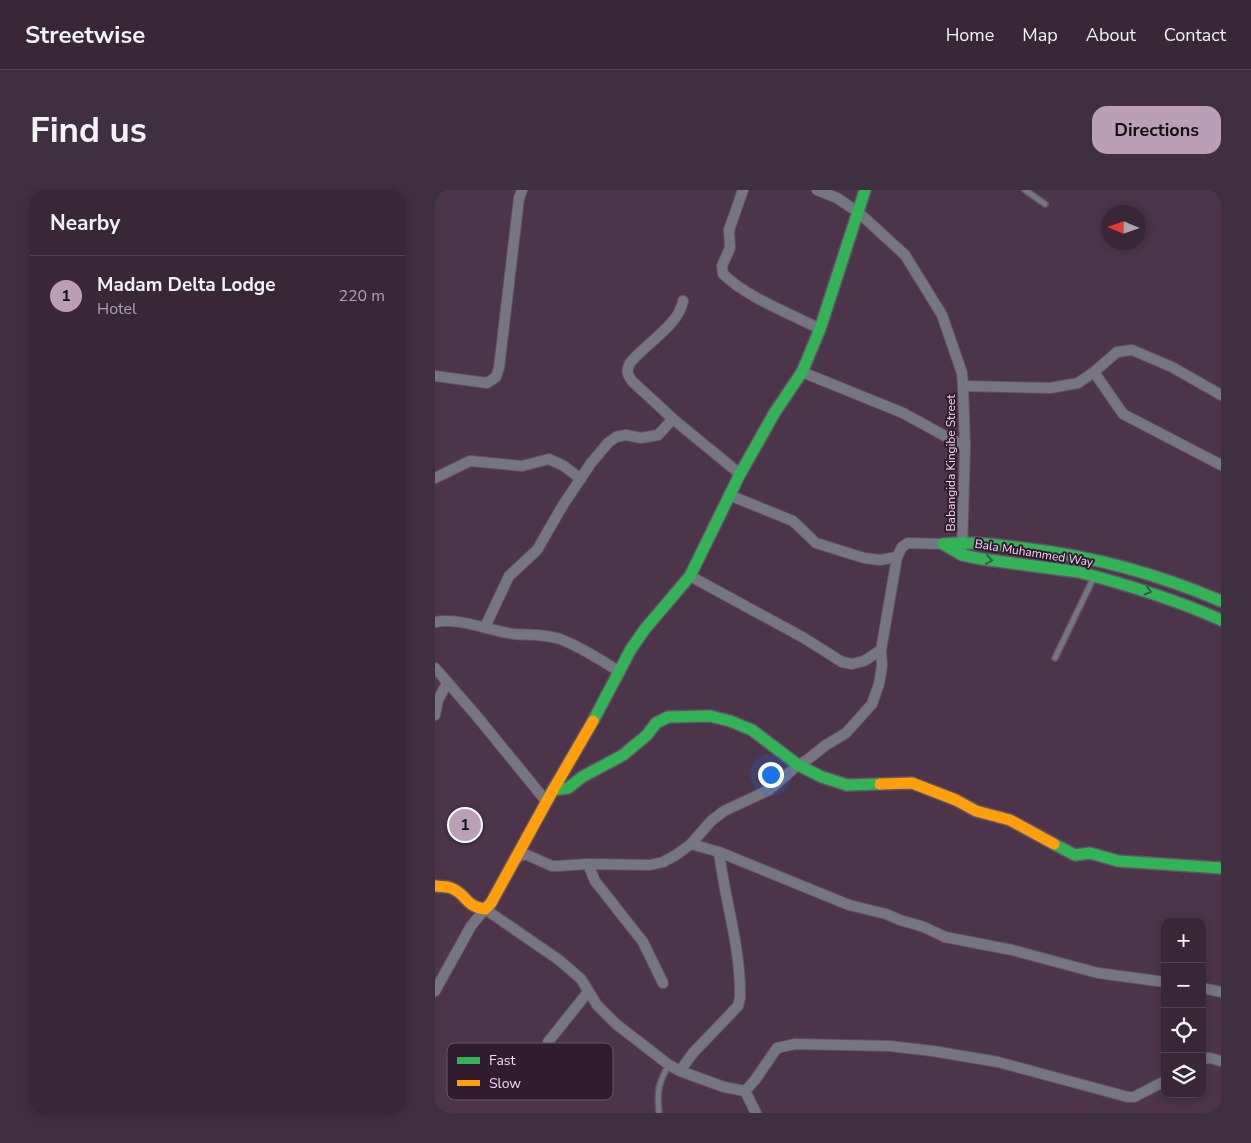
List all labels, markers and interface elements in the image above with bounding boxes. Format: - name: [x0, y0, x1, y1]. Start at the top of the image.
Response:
- text: Streetwise: [25, 19, 145, 51]
- text: Home: [946, 23, 994, 47]
- text: Map: [1022, 23, 1058, 47]
- text: About: [1086, 23, 1136, 47]
- text: Contact: [1164, 23, 1226, 47]
- button: Directions: [1092, 106, 1221, 154]
- text: Find us: [30, 107, 147, 154]
- north arrow: [1101, 205, 1146, 250]
- text: Nearby: [50, 209, 120, 237]
- text: Madam Delta Lodge: [97, 272, 276, 298]
- text: 1: [61, 285, 71, 307]
- text: 220 m: [338, 285, 385, 307]
- text: Hotel: [97, 298, 137, 320]
- street label: Babangida Kingibe Street: [943, 394, 959, 532]
- street label: Bala Muhammed Way: [974, 536, 1095, 570]
- one-way arrow: [984, 555, 993, 565]
- one-way arrow: [1143, 585, 1152, 596]
- your location: [758, 762, 784, 788]
- pin: 1: [449, 806, 481, 844]
- map controls: [1161, 918, 1206, 1098]
- button: +: [1161, 918, 1206, 963]
- button: −: [1161, 963, 1206, 1008]
- button: locate: [1161, 1008, 1206, 1053]
- legend: [447, 1043, 613, 1100]
- text: Fast: [489, 1051, 515, 1070]
- button: layers: [1161, 1053, 1206, 1098]
- text: Slow: [489, 1074, 521, 1093]

